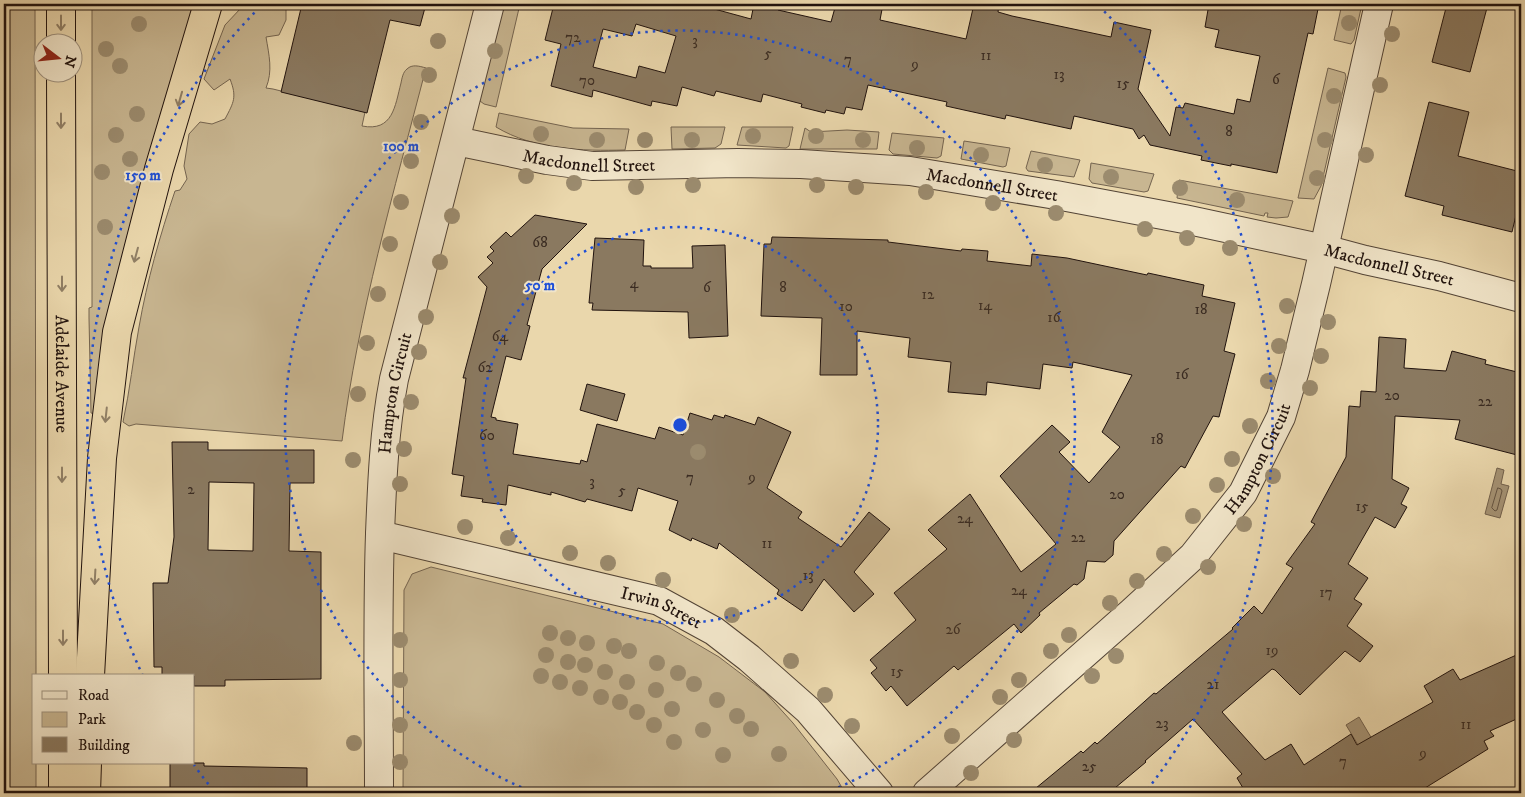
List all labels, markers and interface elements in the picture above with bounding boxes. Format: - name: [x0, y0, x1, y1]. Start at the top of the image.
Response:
- one-way arrow: [56, 14, 66, 31]
- house number: 72: [565, 28, 581, 47]
- house number: 3: [692, 31, 698, 50]
- north arrow: [32, 32, 82, 82]
- house number: 5: [764, 44, 772, 63]
- house number: 11: [980, 46, 992, 65]
- house number: 7: [844, 50, 852, 69]
- text: N: [59, 53, 80, 70]
- house number: 9: [910, 55, 919, 74]
- house number: 13: [1053, 65, 1065, 84]
- house number: 6: [1272, 70, 1281, 89]
- house number: 70: [579, 71, 595, 90]
- house number: 15: [1117, 74, 1130, 93]
- one-way arrow: [175, 90, 184, 106]
- one-way arrow: [56, 112, 66, 129]
- house number: 8: [1225, 122, 1233, 141]
- text: 100 m: [383, 137, 420, 156]
- street label: Macdonnell Street: [521, 145, 656, 178]
- street label: Macdonnell Street: [925, 164, 1060, 207]
- text: 150 m: [125, 166, 161, 185]
- house number: 68: [532, 233, 548, 252]
- street label: Macdonnell Street: [1321, 239, 1457, 292]
- one-way arrow: [131, 247, 141, 263]
- house number: 4: [630, 274, 639, 293]
- one-way arrow: [57, 275, 67, 291]
- text: 50 m: [524, 276, 556, 295]
- house number: 6: [703, 278, 712, 297]
- house number: 8: [779, 278, 787, 297]
- house number: 12: [922, 285, 935, 304]
- house number: 14: [978, 296, 992, 315]
- house number: 10: [839, 297, 853, 316]
- house number: 18: [1194, 300, 1208, 319]
- house number: 16: [1047, 308, 1062, 327]
- street label: Adelaide Avenue: [50, 315, 72, 433]
- house number: 64: [492, 327, 509, 346]
- street label: Hampton Circuit: [374, 330, 418, 455]
- house number: 62: [477, 358, 493, 377]
- house number: 16: [1175, 365, 1190, 384]
- house number: 20: [1384, 386, 1400, 405]
- house number: 22: [1478, 392, 1493, 411]
- street label: Hampton Circuit: [1220, 401, 1297, 519]
- one-way arrow: [102, 406, 111, 422]
- centre of rings: [671, 416, 689, 434]
- house number: 60: [479, 426, 495, 445]
- house number: 18: [1150, 430, 1164, 449]
- one-way arrow: [57, 466, 67, 483]
- house number: 7: [686, 468, 694, 487]
- house number: 9: [747, 468, 756, 487]
- house number: 3: [589, 472, 595, 491]
- house number: 2: [187, 480, 195, 499]
- house number: 5: [618, 481, 626, 500]
- house number: 20: [1109, 485, 1125, 504]
- house number: 15: [1356, 497, 1369, 516]
- house number: 24: [957, 509, 973, 528]
- house number: 22: [1071, 528, 1086, 547]
- house number: 11: [761, 534, 773, 553]
- house number: 13: [802, 566, 814, 585]
- one-way arrow: [90, 568, 99, 584]
- house number: 24: [1011, 581, 1027, 600]
- street label: Irwin Street: [618, 582, 706, 634]
- house number: 17: [1319, 583, 1333, 602]
- house number: 26: [945, 620, 962, 639]
- one-way arrow: [58, 629, 68, 645]
- house number: 19: [1266, 641, 1278, 660]
- house number: 15: [891, 662, 904, 681]
- legend: [32, 674, 195, 764]
- house number: 21: [1207, 675, 1219, 694]
- text: Road: [78, 686, 110, 705]
- text: Park: [78, 710, 107, 729]
- house number: 23: [1156, 714, 1168, 733]
- house number: 11: [1460, 715, 1472, 734]
- text: Building: [78, 736, 130, 755]
- house number: 9: [1418, 744, 1427, 763]
- house number: 7: [1339, 752, 1347, 771]
- house number: 25: [1082, 757, 1097, 776]

